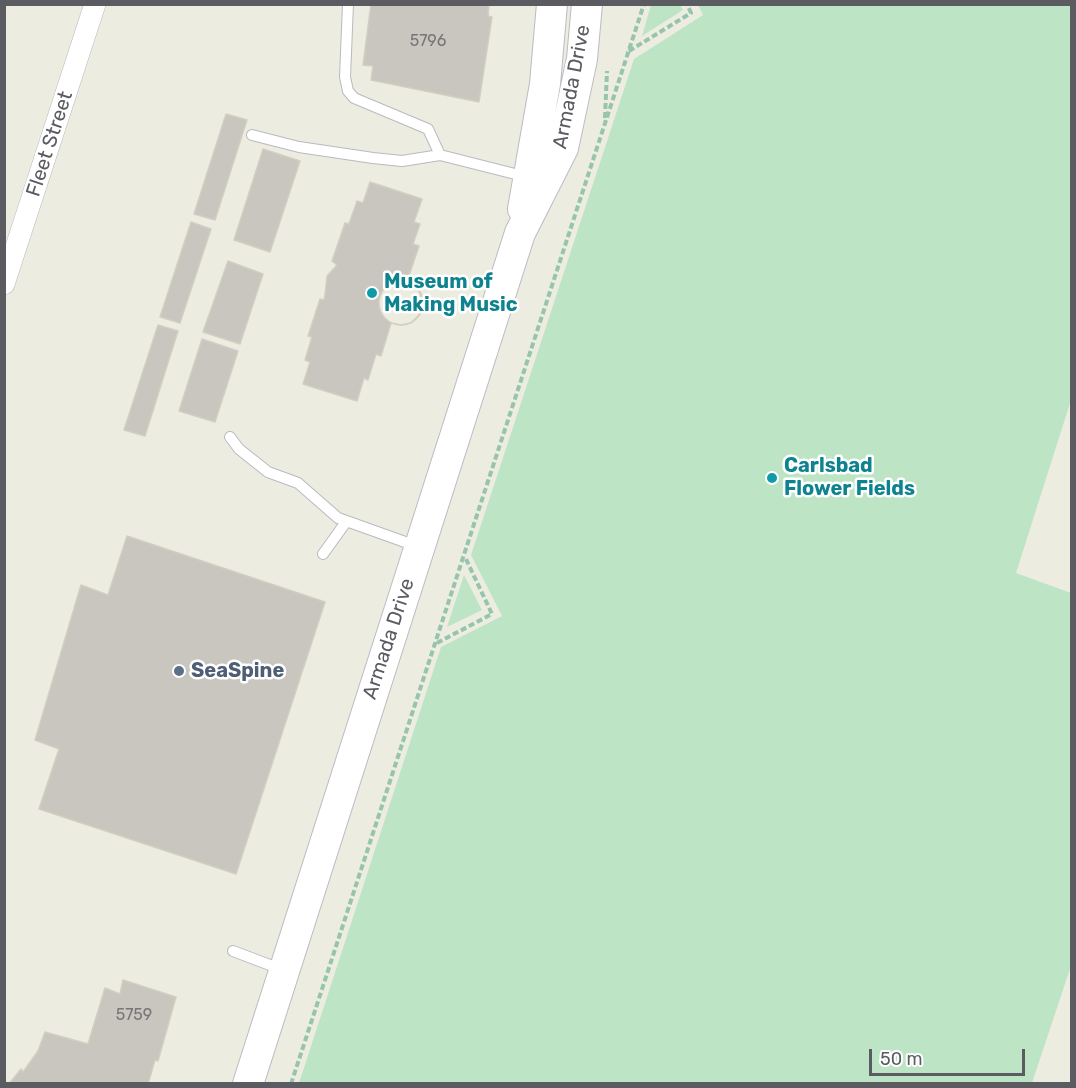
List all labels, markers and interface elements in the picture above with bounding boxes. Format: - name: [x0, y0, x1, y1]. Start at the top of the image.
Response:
- street label: Armada Drive: [548, 23, 596, 151]
- house number: 5796: [410, 31, 446, 51]
- street label: Fleet Street: [22, 88, 78, 200]
- place label: Museum of Making Music: [384, 270, 518, 317]
- marker: Museum of Making Music: [365, 286, 379, 300]
- place label: Carlsbad Flower Fields: [784, 454, 915, 501]
- marker: Carlsbad Flower Fields: [765, 471, 779, 485]
- street label: Armada Drive: [358, 575, 420, 703]
- place label: SeaSpine: [191, 659, 284, 683]
- marker: SeaSpine: [172, 664, 186, 678]
- house number: 5759: [116, 1005, 152, 1025]
- scale bar: [872, 1037, 1028, 1075]
- text: 50 m: [880, 1048, 923, 1070]

